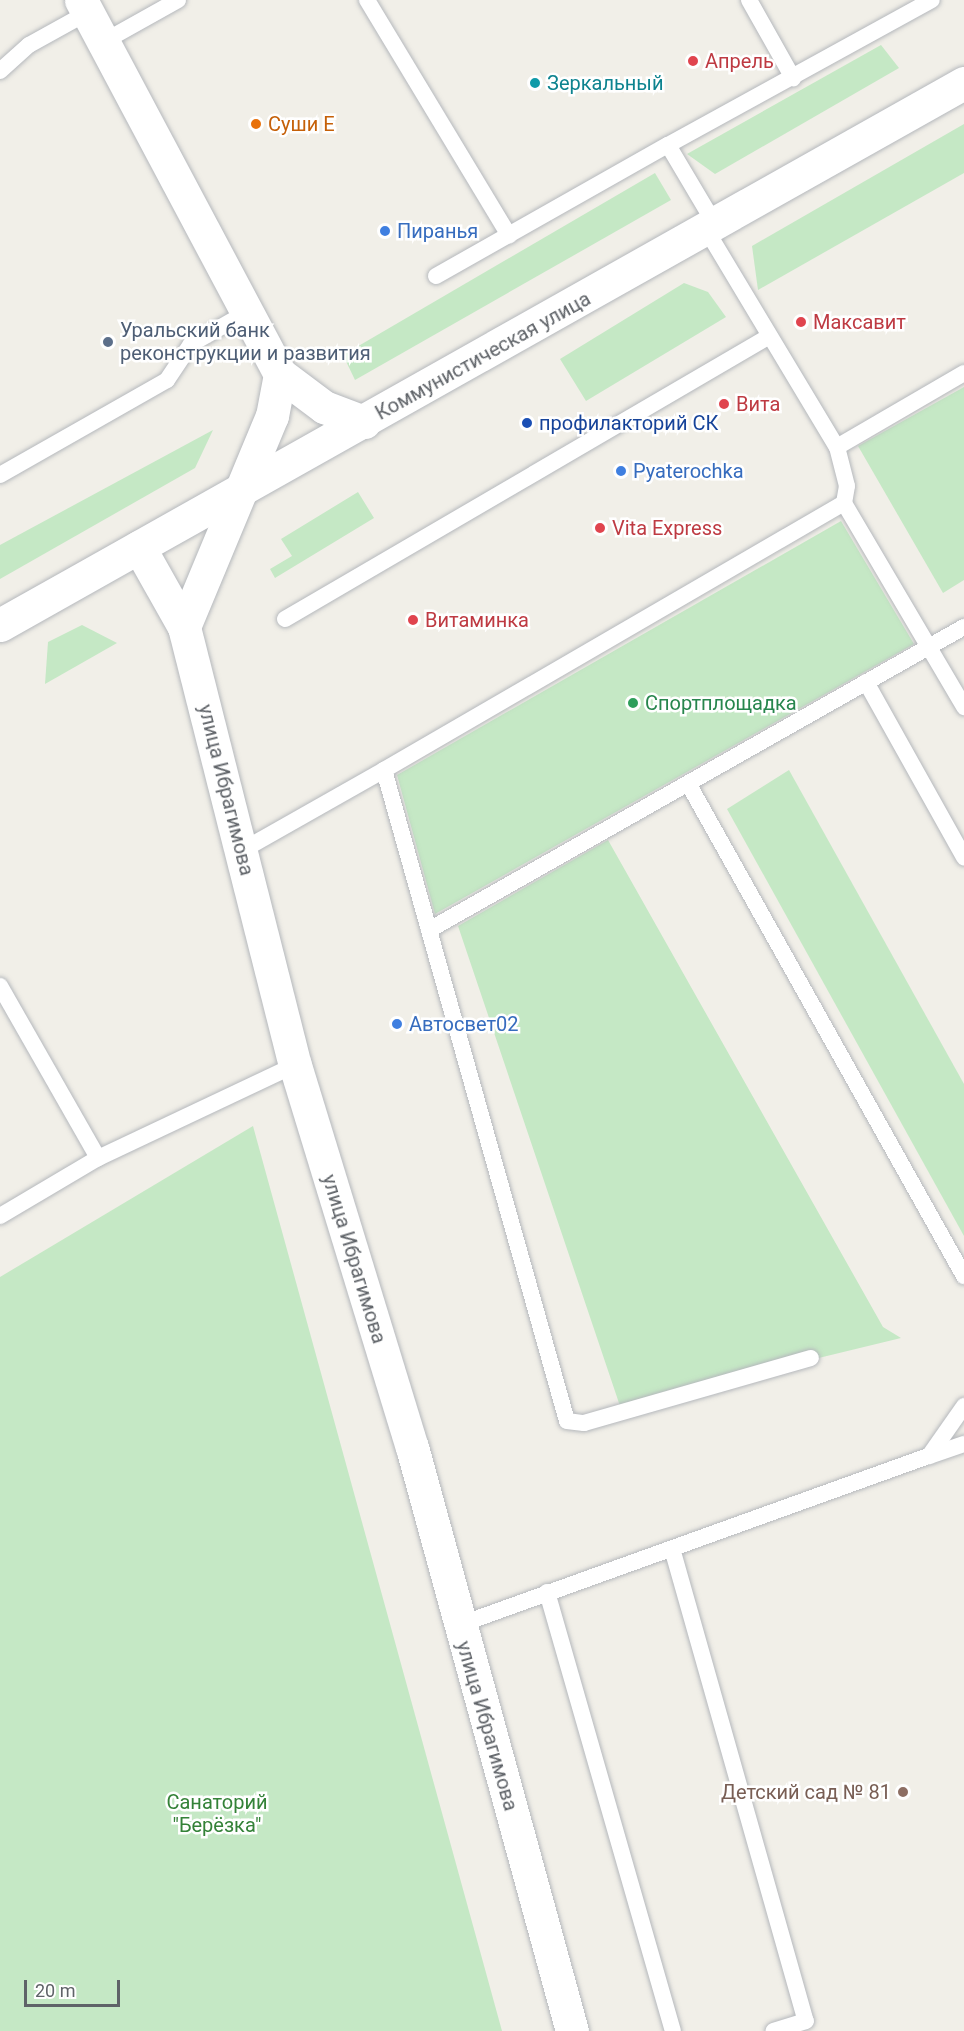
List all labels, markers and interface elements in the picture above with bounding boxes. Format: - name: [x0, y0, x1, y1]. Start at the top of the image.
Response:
- place label: Апрель: [705, 49, 774, 73]
- marker: Апрель: [686, 54, 700, 68]
- place label: Зеркальный: [547, 71, 663, 95]
- marker: Зеркальный: [528, 76, 542, 90]
- place label: Суши Е: [268, 112, 335, 136]
- marker: Суши Е: [249, 117, 263, 131]
- place label: Пиранья: [397, 219, 478, 243]
- marker: Пиранья: [378, 224, 392, 238]
- street label: Коммунистическая улица: [371, 287, 595, 425]
- place label: Максавит: [813, 310, 906, 334]
- marker: Максавит: [794, 315, 808, 329]
- place label: Уральский банк реконструкции и развития: [120, 318, 371, 365]
- marker: Уральский банк реконструкции и развития: [101, 335, 115, 349]
- place label: Вита: [736, 392, 780, 416]
- marker: Вита: [717, 397, 731, 411]
- place label: профилакторий СК: [539, 411, 718, 435]
- marker: профилакторий СК: [520, 416, 534, 430]
- place label: Pyaterochka: [633, 459, 744, 483]
- marker: Pyaterochka: [614, 464, 628, 478]
- place label: Vita Express: [612, 516, 722, 540]
- marker: Vita Express: [593, 521, 607, 535]
- place label: Витаминка: [425, 608, 529, 632]
- marker: Витаминка: [406, 613, 420, 627]
- place label: Спортплощадка: [645, 691, 797, 715]
- marker: Спортплощадка: [626, 696, 640, 710]
- street label: улица Ибрагимова: [193, 702, 259, 878]
- place label: Автосвет02: [409, 1012, 518, 1036]
- marker: Автосвет02: [390, 1017, 404, 1031]
- street label: улица Ибрагимова: [317, 1172, 391, 1346]
- street label: улица Ибрагимова: [451, 1638, 523, 1814]
- place label: Детский сад № 81: [721, 1780, 891, 1804]
- marker: Детский сад № 81: [896, 1785, 910, 1799]
- park label: Санаторий "Берёзка": [166, 1790, 268, 1837]
- scale bar: [27, 1968, 123, 2006]
- text: 20 m: [35, 1980, 75, 2001]

